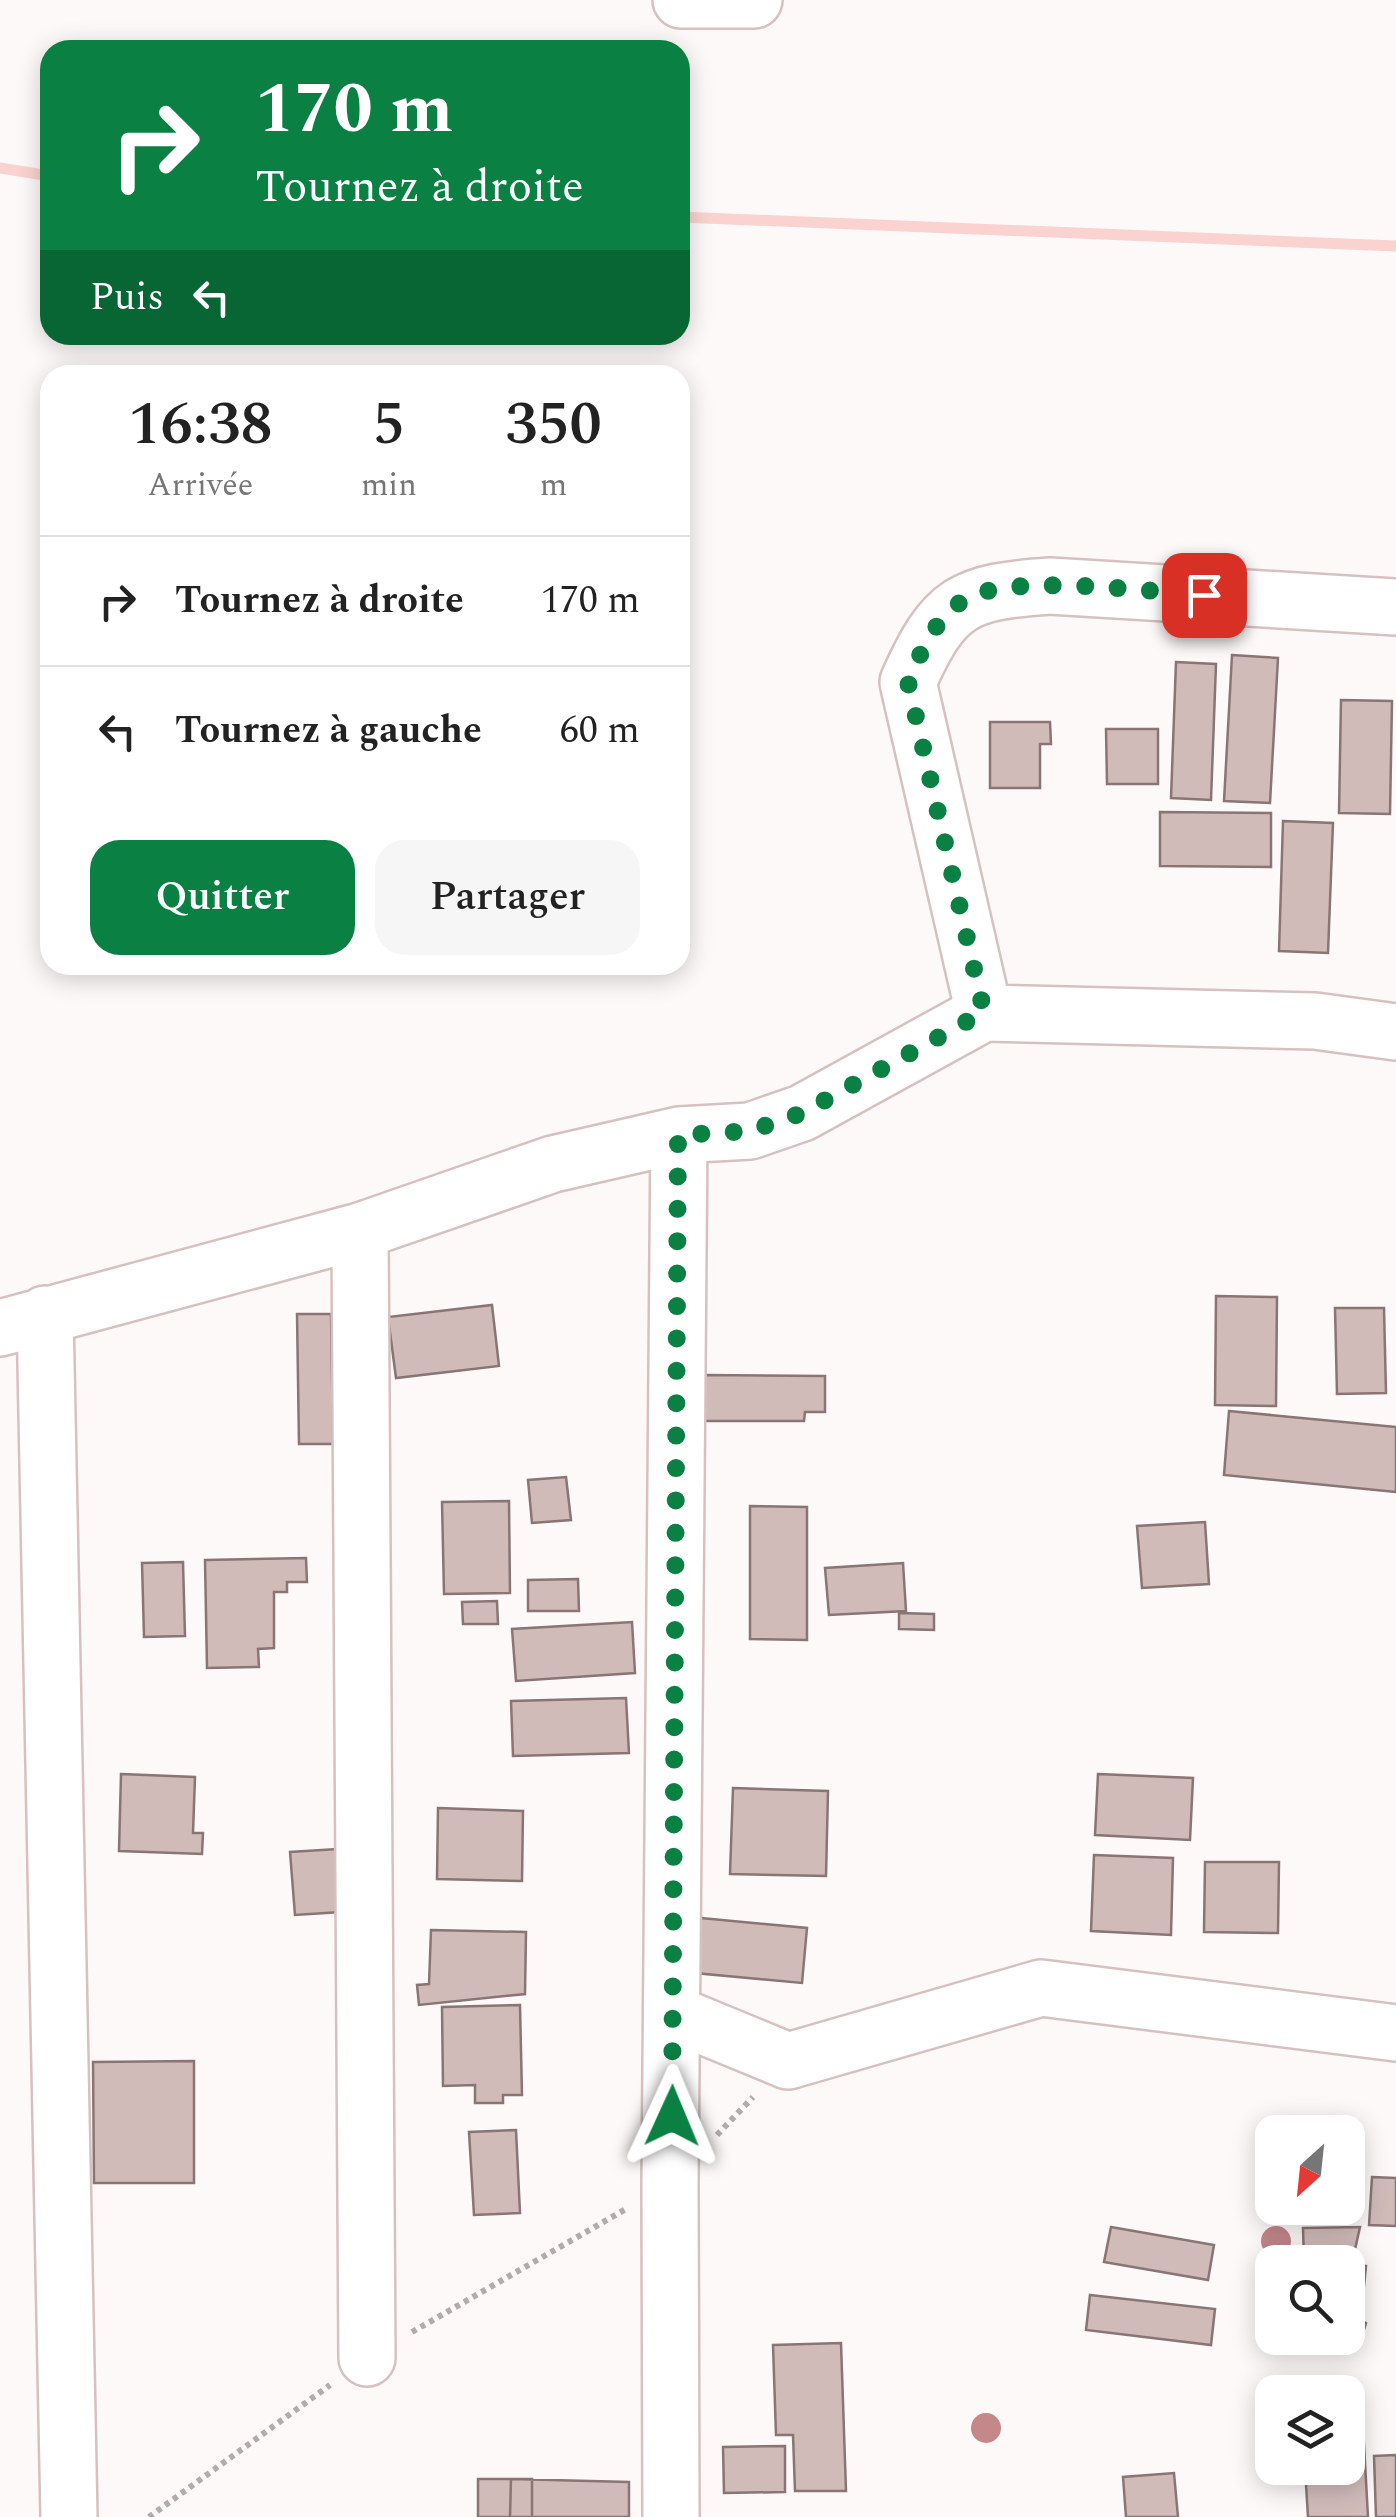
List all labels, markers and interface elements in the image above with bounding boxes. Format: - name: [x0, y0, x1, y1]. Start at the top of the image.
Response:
- text: 170 m: [255, 57, 453, 163]
- icon: right: [90, 80, 220, 210]
- text: Tournez à droite: [255, 153, 584, 222]
- text: Puis: [90, 269, 164, 327]
- icon: left: [184, 270, 239, 325]
- text: 16:38: [128, 379, 273, 471]
- text: 5: [373, 379, 405, 471]
- text: 350: [505, 379, 602, 471]
- text: Arrivée: [148, 461, 253, 510]
- text: min: [361, 461, 417, 510]
- text: m: [540, 461, 567, 510]
- pin: [1162, 553, 1247, 638]
- icon: arrive: [1177, 568, 1232, 623]
- text: Tournez à droite: [175, 572, 464, 630]
- text: 170 m: [541, 572, 640, 630]
- icon: right: [90, 574, 145, 629]
- text: Tournez à gauche: [175, 702, 482, 760]
- text: 60 m: [560, 702, 640, 760]
- icon: left: [90, 704, 145, 759]
- button: Quitter: [90, 840, 355, 955]
- button: Partager: [375, 840, 640, 955]
- position arrow: [620, 2064, 724, 2168]
- north arrow: [1255, 2115, 1365, 2225]
- map controls: [1255, 2115, 1365, 2485]
- button: search: [1255, 2245, 1365, 2355]
- button: layers: [1255, 2375, 1365, 2485]

